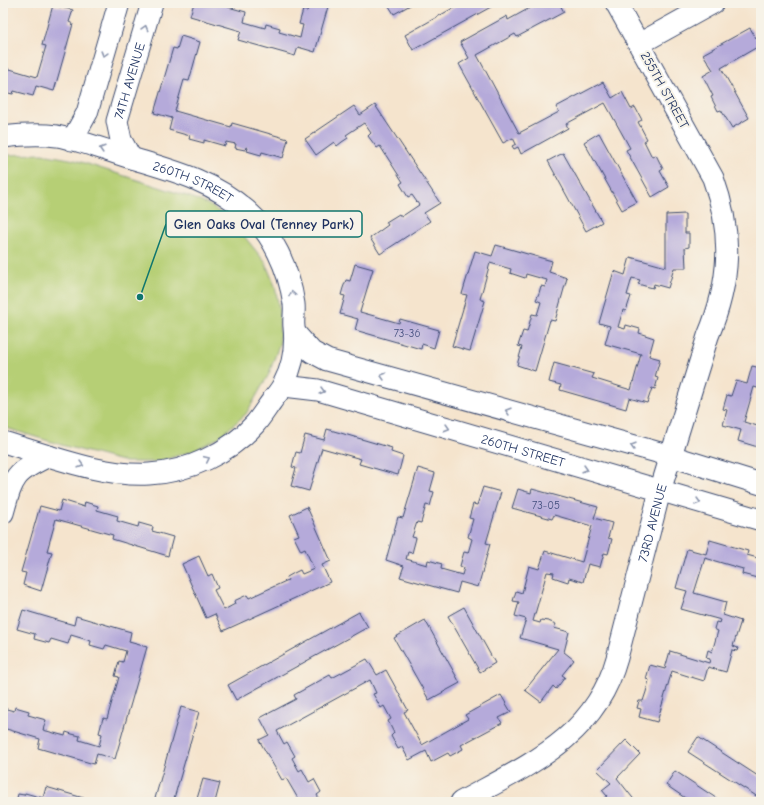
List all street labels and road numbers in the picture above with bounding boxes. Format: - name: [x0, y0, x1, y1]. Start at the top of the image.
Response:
- street label: 74TH AVENUE: [110, 41, 147, 121]
- street label: 255TH STREET: [638, 49, 692, 131]
- street label: 260TH STREET: [151, 158, 237, 206]
- street label: 260TH STREET: [479, 431, 567, 470]
- street label: 73RD AVENUE: [635, 482, 669, 564]

